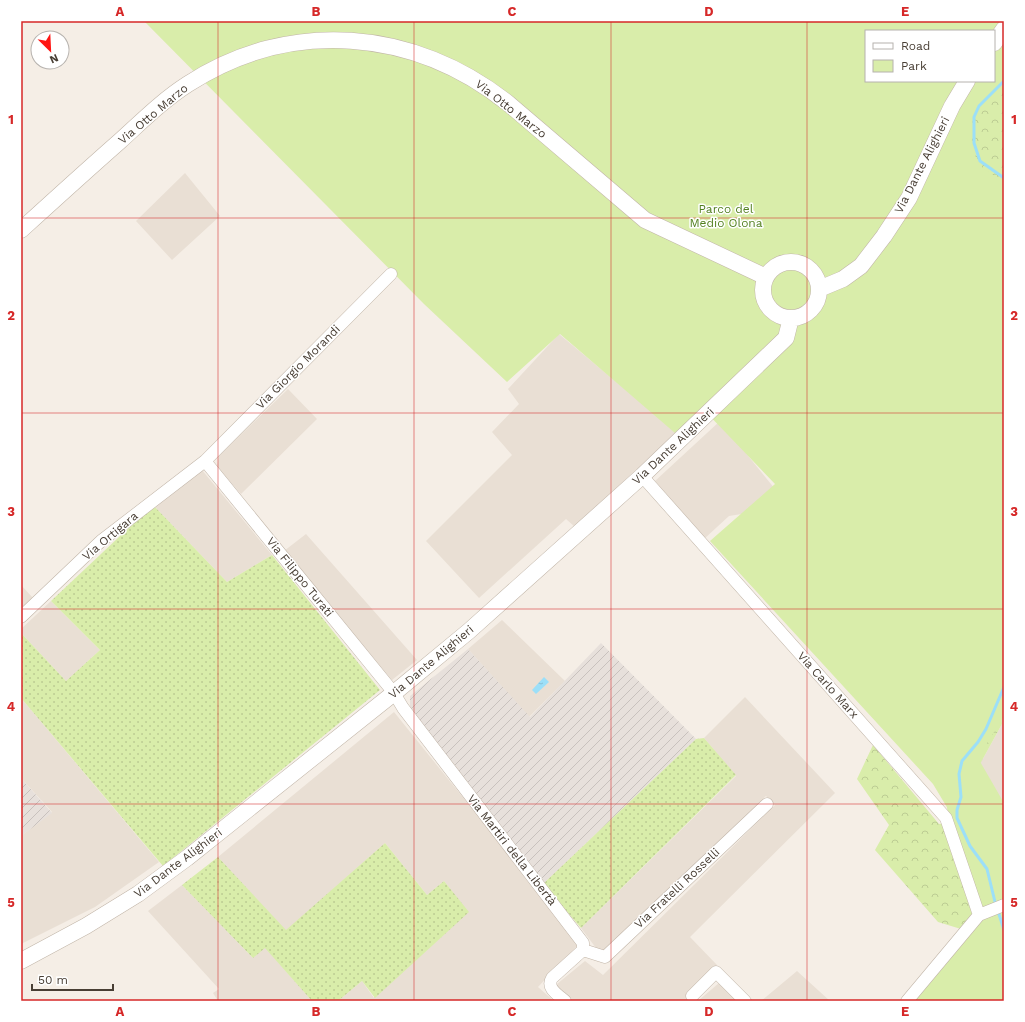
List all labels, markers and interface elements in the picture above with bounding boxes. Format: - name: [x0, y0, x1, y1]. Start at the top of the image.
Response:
- text: A: [116, 4, 125, 19]
- text: B: [312, 4, 321, 19]
- text: C: [508, 4, 517, 19]
- text: D: [704, 4, 714, 19]
- text: E: [901, 4, 909, 19]
- north arrow: [30, 30, 70, 70]
- legend: [865, 30, 995, 82]
- text: Road: [901, 39, 930, 53]
- text: N: [47, 51, 60, 66]
- text: Park: [901, 59, 927, 73]
- street label: Via Otto Marzo: [473, 77, 549, 141]
- street label: Via Otto Marzo: [115, 81, 191, 147]
- text: 1: [8, 112, 14, 127]
- text: 1: [1011, 112, 1017, 127]
- street label: Via Dante Alighieri: [892, 114, 952, 216]
- park label: Parco del Medio Olona: [689, 202, 763, 230]
- text: 2: [7, 308, 15, 323]
- text: 2: [1010, 308, 1018, 323]
- street label: Via Giorgio Morandi: [253, 322, 343, 412]
- street label: Via Dante Alighieri: [629, 404, 717, 488]
- text: 3: [7, 504, 15, 519]
- text: 3: [1010, 504, 1018, 519]
- street label: Via Ortigara: [79, 509, 141, 563]
- street label: Via Filippo Turati: [264, 534, 336, 620]
- street label: Via Dante Alighieri: [386, 622, 476, 702]
- street label: Via Carlo Marx: [794, 649, 862, 721]
- text: 4: [7, 699, 16, 714]
- text: 4: [1010, 699, 1019, 714]
- street label: Via Martiri della Libertà: [464, 792, 560, 908]
- street label: Via Dante Alighieri: [131, 825, 225, 901]
- street label: Via Fratelli Rosselli: [632, 845, 722, 931]
- text: 5: [7, 895, 15, 910]
- text: 5: [1010, 895, 1018, 910]
- scale bar: [32, 966, 113, 992]
- text: 50 m: [38, 973, 68, 987]
- text: A: [116, 1004, 125, 1019]
- text: B: [312, 1004, 321, 1019]
- text: C: [508, 1004, 517, 1019]
- text: D: [704, 1004, 714, 1019]
- text: E: [901, 1004, 909, 1019]

